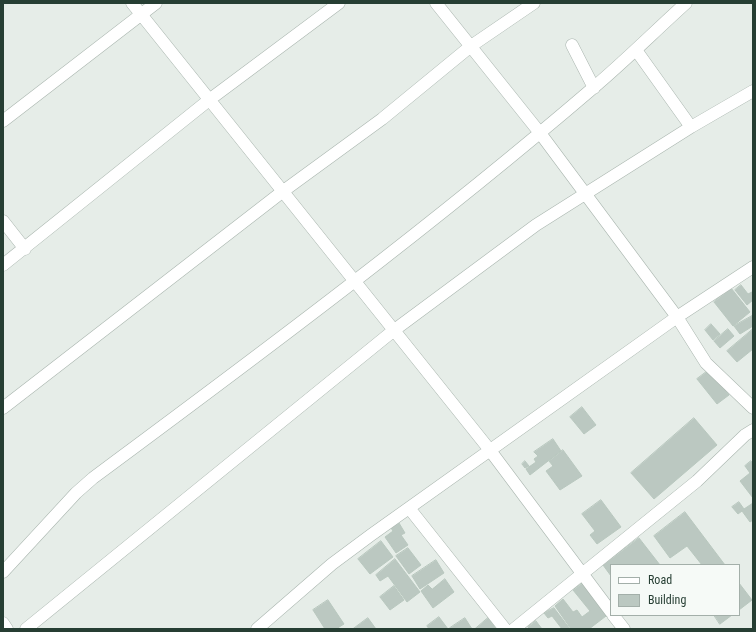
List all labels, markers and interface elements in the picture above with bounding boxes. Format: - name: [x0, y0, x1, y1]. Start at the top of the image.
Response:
- legend: [610, 564, 740, 616]
- text: Road: [648, 573, 672, 587]
- text: Building: [648, 593, 686, 607]

